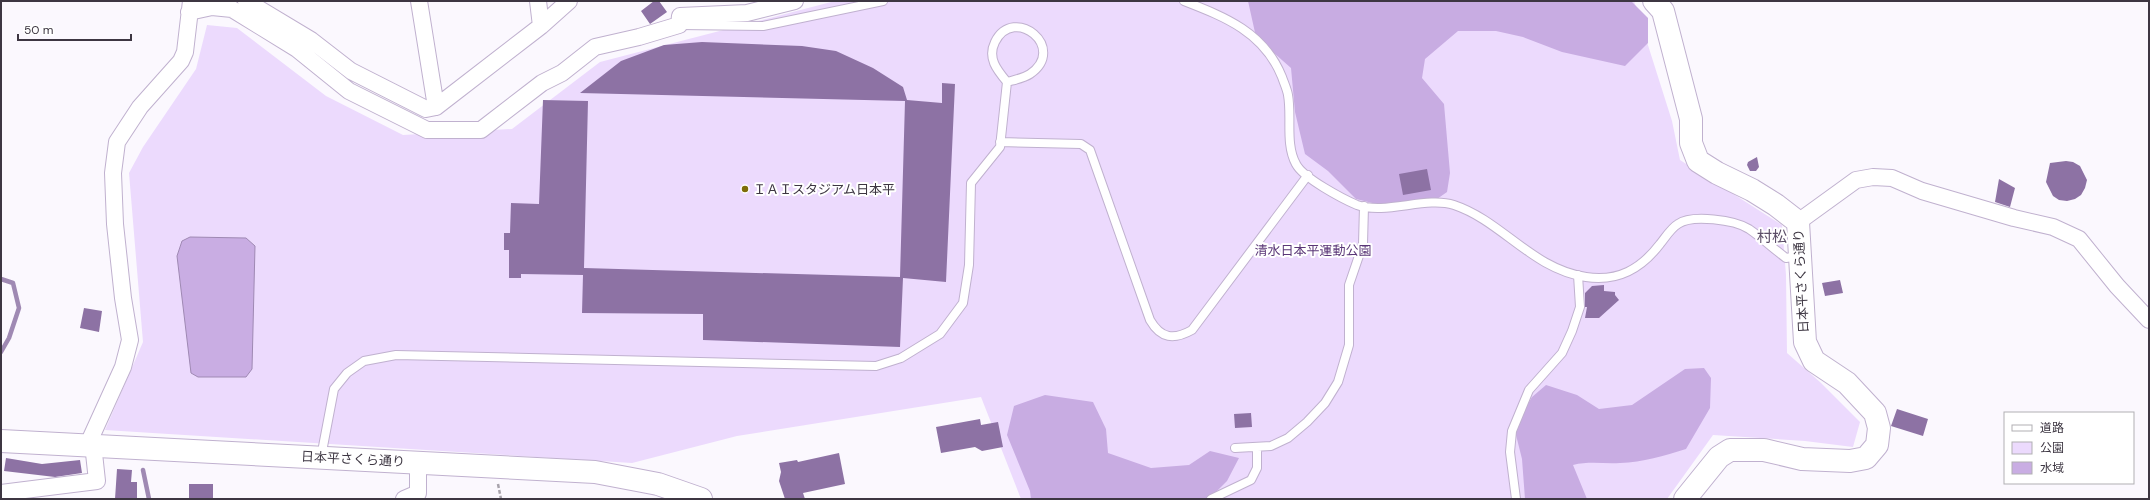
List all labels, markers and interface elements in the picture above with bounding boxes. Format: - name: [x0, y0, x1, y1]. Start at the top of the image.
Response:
- scale bar: [18, 16, 131, 42]
- text: 50 m: [24, 22, 53, 38]
- place label: ＩＡＩスタジアム日本平: [753, 181, 895, 198]
- marker: ＩＡＩスタジアム日本平: [740, 184, 750, 194]
- district label: 村松: [1757, 227, 1787, 247]
- street label: 日本平さくら通り: [1790, 229, 1812, 333]
- park label: 清水日本平運動公園: [1254, 242, 1372, 259]
- legend: [2004, 412, 2134, 484]
- text: 道路: [2040, 420, 2064, 436]
- text: 公園: [2040, 440, 2064, 456]
- street label: 日本平さくら通り: [301, 448, 405, 470]
- text: 水域: [2040, 460, 2064, 476]

